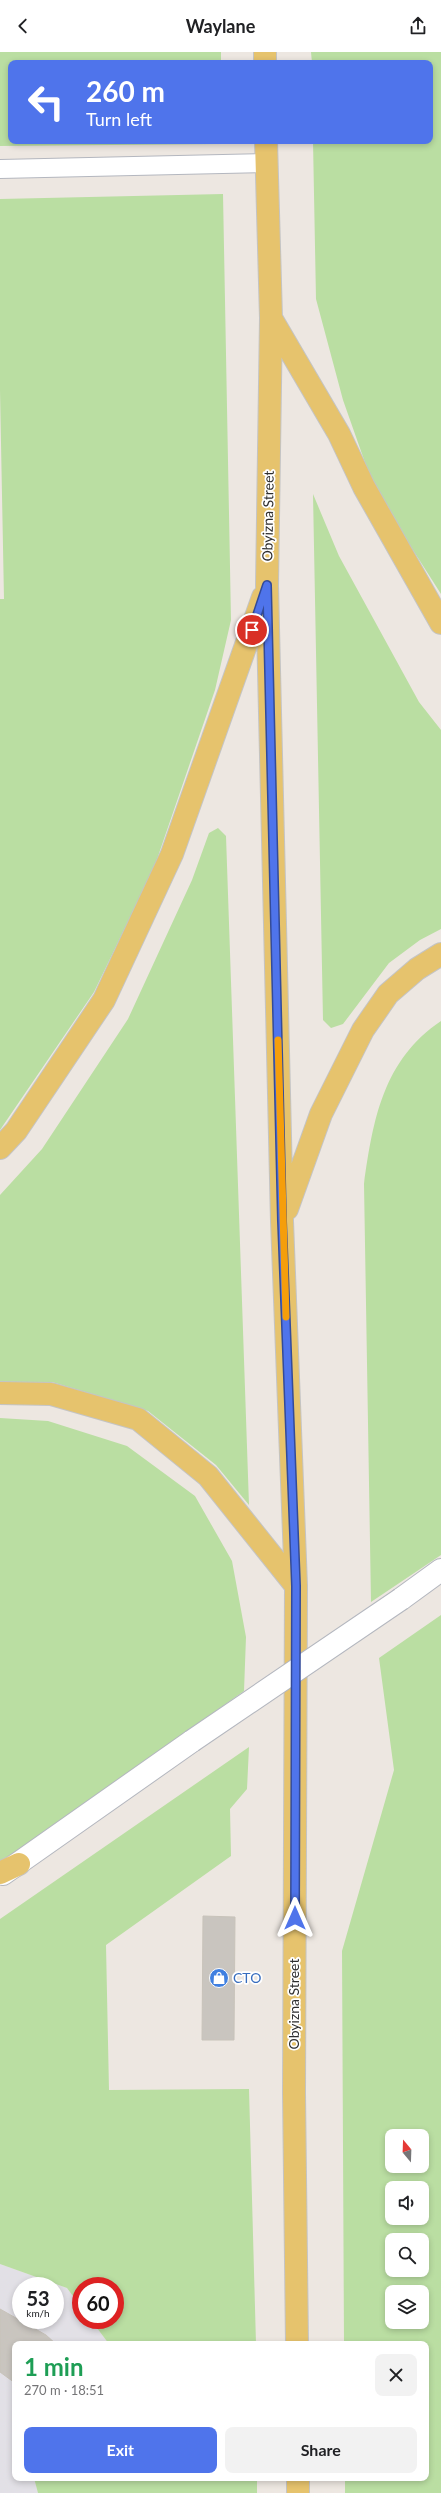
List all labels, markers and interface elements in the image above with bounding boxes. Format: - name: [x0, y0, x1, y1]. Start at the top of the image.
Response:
- icon: back: [12, 15, 34, 37]
- text: Waylane: [186, 15, 255, 37]
- icon: share: [407, 15, 429, 37]
- text: 260 m: [86, 74, 165, 108]
- icon: left: [20, 76, 72, 128]
- text: Turn left: [86, 108, 152, 130]
- street label: Obyizna Street: [258, 470, 277, 562]
- pin: [235, 613, 269, 647]
- icon: arrive: [241, 619, 263, 641]
- position arrow: [274, 1897, 316, 1939]
- street label: Obyizna Street: [285, 1959, 302, 2049]
- shop icon: СТО: [208, 1967, 230, 1989]
- place label: СТО: [233, 1969, 261, 1986]
- north arrow: [385, 2129, 429, 2173]
- map controls: [385, 2129, 429, 2329]
- button: sound: [385, 2181, 429, 2225]
- button: search: [385, 2233, 429, 2277]
- speed limit sign: 60: [72, 2277, 124, 2329]
- button: layers: [385, 2285, 429, 2329]
- text: 53: [26, 2286, 50, 2310]
- text: km/h: [26, 2307, 50, 2319]
- text: 1 min: [24, 2352, 84, 2381]
- button: close: [375, 2354, 417, 2396]
- text: 270 m · 18:51: [24, 2382, 104, 2398]
- button: Exit: [24, 2427, 217, 2473]
- button: Share: [225, 2427, 417, 2473]

